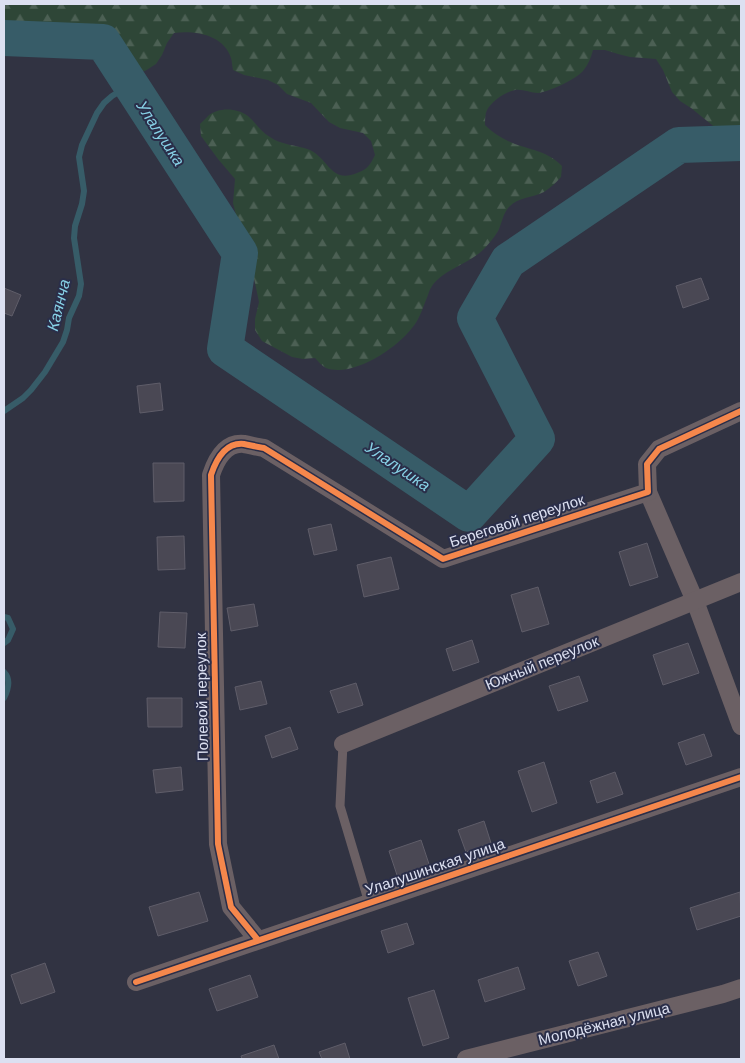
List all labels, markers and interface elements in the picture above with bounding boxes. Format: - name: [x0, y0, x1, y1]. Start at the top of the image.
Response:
- water label: Улалушка: [131, 96, 190, 170]
- water label: Каянча: [42, 277, 75, 333]
- water label: Улалушка: [360, 436, 434, 496]
- street label: Береговой переулок: [447, 490, 587, 552]
- street label: Южный переулок: [482, 631, 602, 695]
- street label: Полевой переулок: [191, 632, 213, 761]
- street label: Улалушинская улица: [362, 833, 508, 900]
- street label: Молодёжная улица: [536, 998, 672, 1050]

